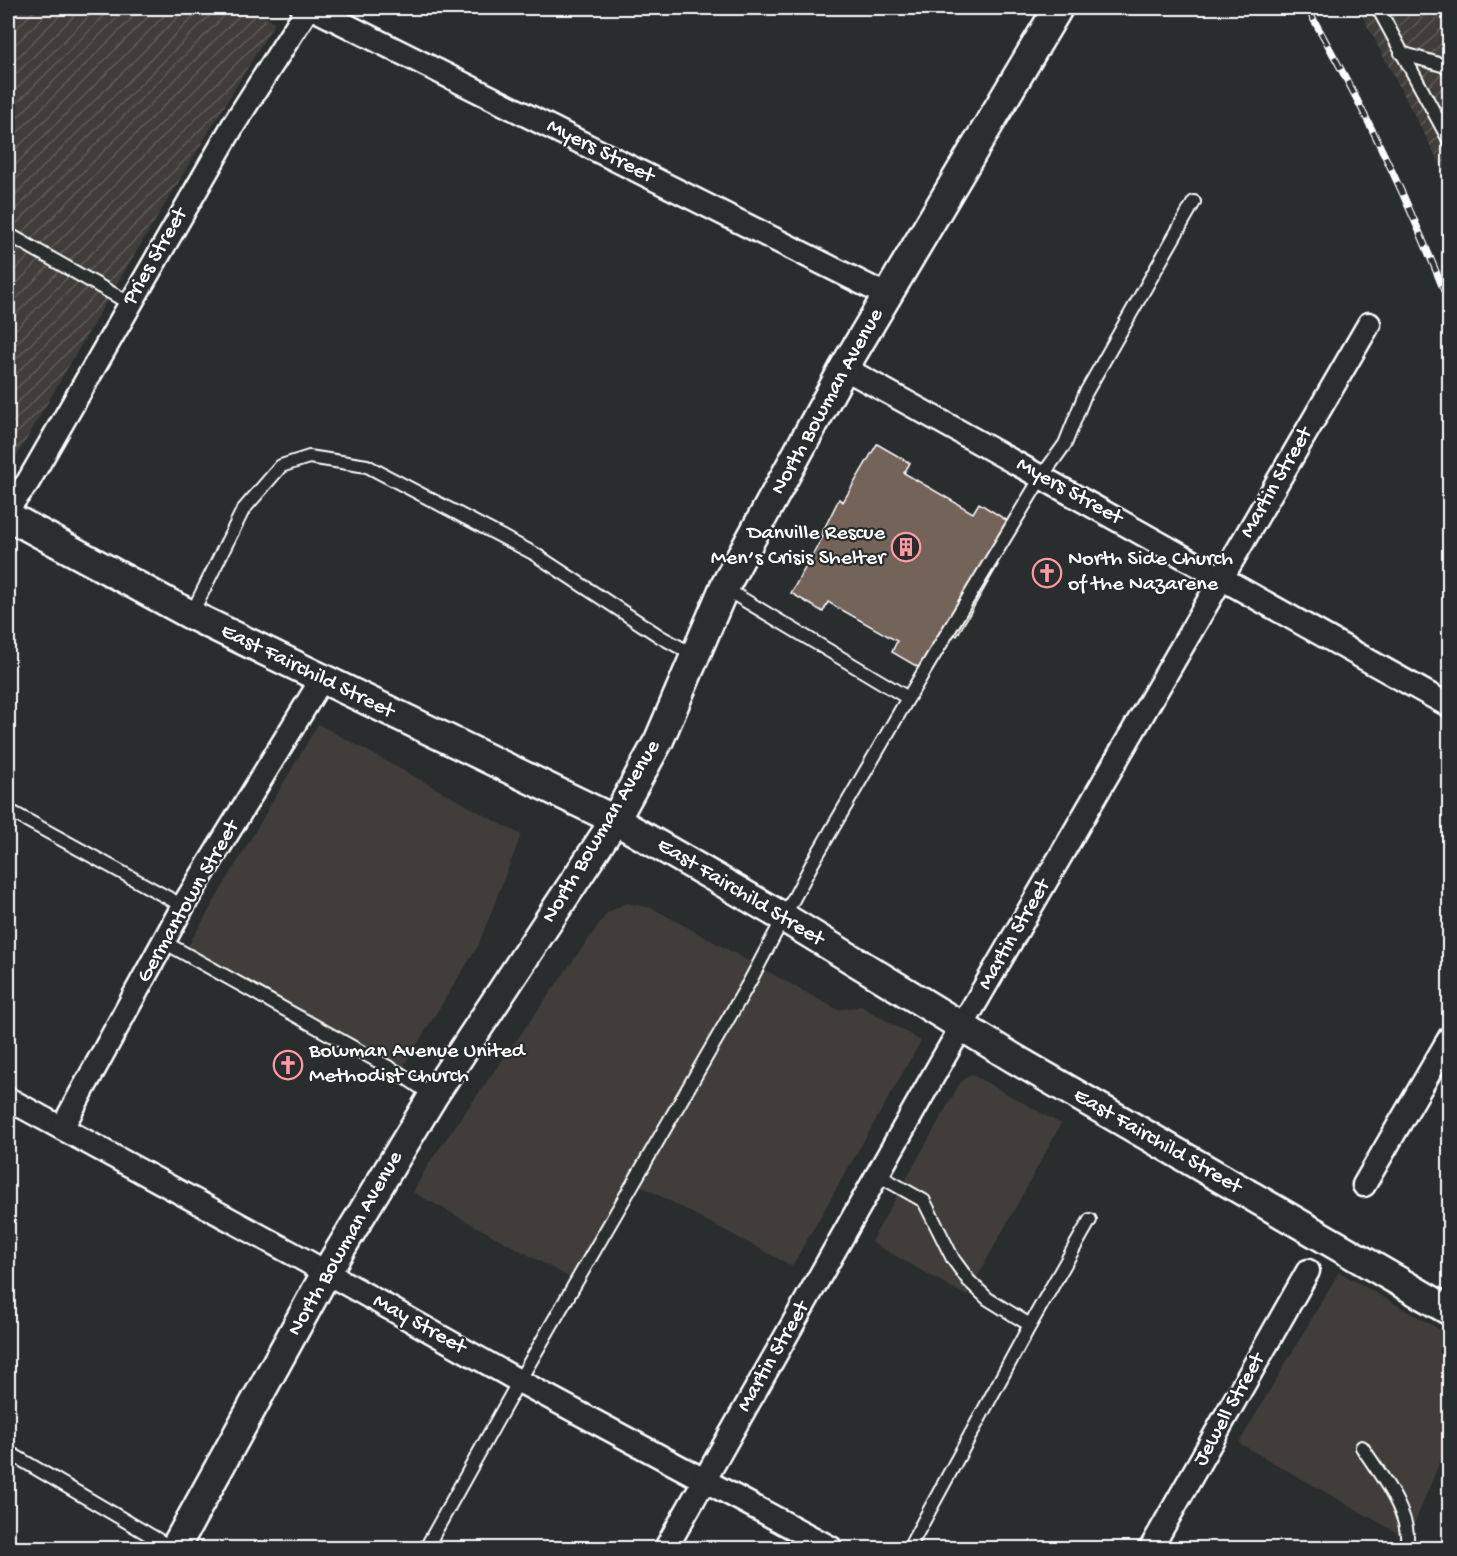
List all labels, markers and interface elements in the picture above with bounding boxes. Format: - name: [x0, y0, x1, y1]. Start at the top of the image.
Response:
- street label: Myers Street: [542, 114, 660, 191]
- street label: Pries Street: [117, 202, 195, 311]
- street label: North Bowman Avenue: [766, 304, 890, 500]
- street label: Martin Street: [1235, 421, 1320, 543]
- street label: Myers Street: [1011, 452, 1128, 533]
- place label: Danville Rescue Men’s Crisis Shelter: [711, 521, 887, 572]
- building icon: Danville Rescue Men’s Crisis Shelter: [890, 531, 922, 563]
- place label: North Side Church of the Nazarene: [1068, 547, 1233, 598]
- church icon: North Side Church of the Nazarene: [1031, 557, 1063, 589]
- street label: East Fairchild Street: [216, 619, 400, 726]
- street label: North Bowman Avenue: [537, 735, 667, 928]
- street label: Germantown Street: [132, 814, 247, 988]
- street label: East Fairchild Street: [652, 833, 830, 954]
- street label: Martin Street: [973, 873, 1058, 995]
- place label: Bowman Avenue United Methodist Church: [308, 1039, 527, 1090]
- church icon: Bowman Avenue United Methodist Church: [272, 1049, 304, 1081]
- street label: East Fairchild Street: [1068, 1083, 1247, 1202]
- street label: North Bowman Avenue: [283, 1146, 410, 1341]
- street label: May Street: [368, 1289, 472, 1362]
- street label: Martin Street: [732, 1295, 817, 1417]
- street label: Jewell Street: [1188, 1347, 1273, 1471]

